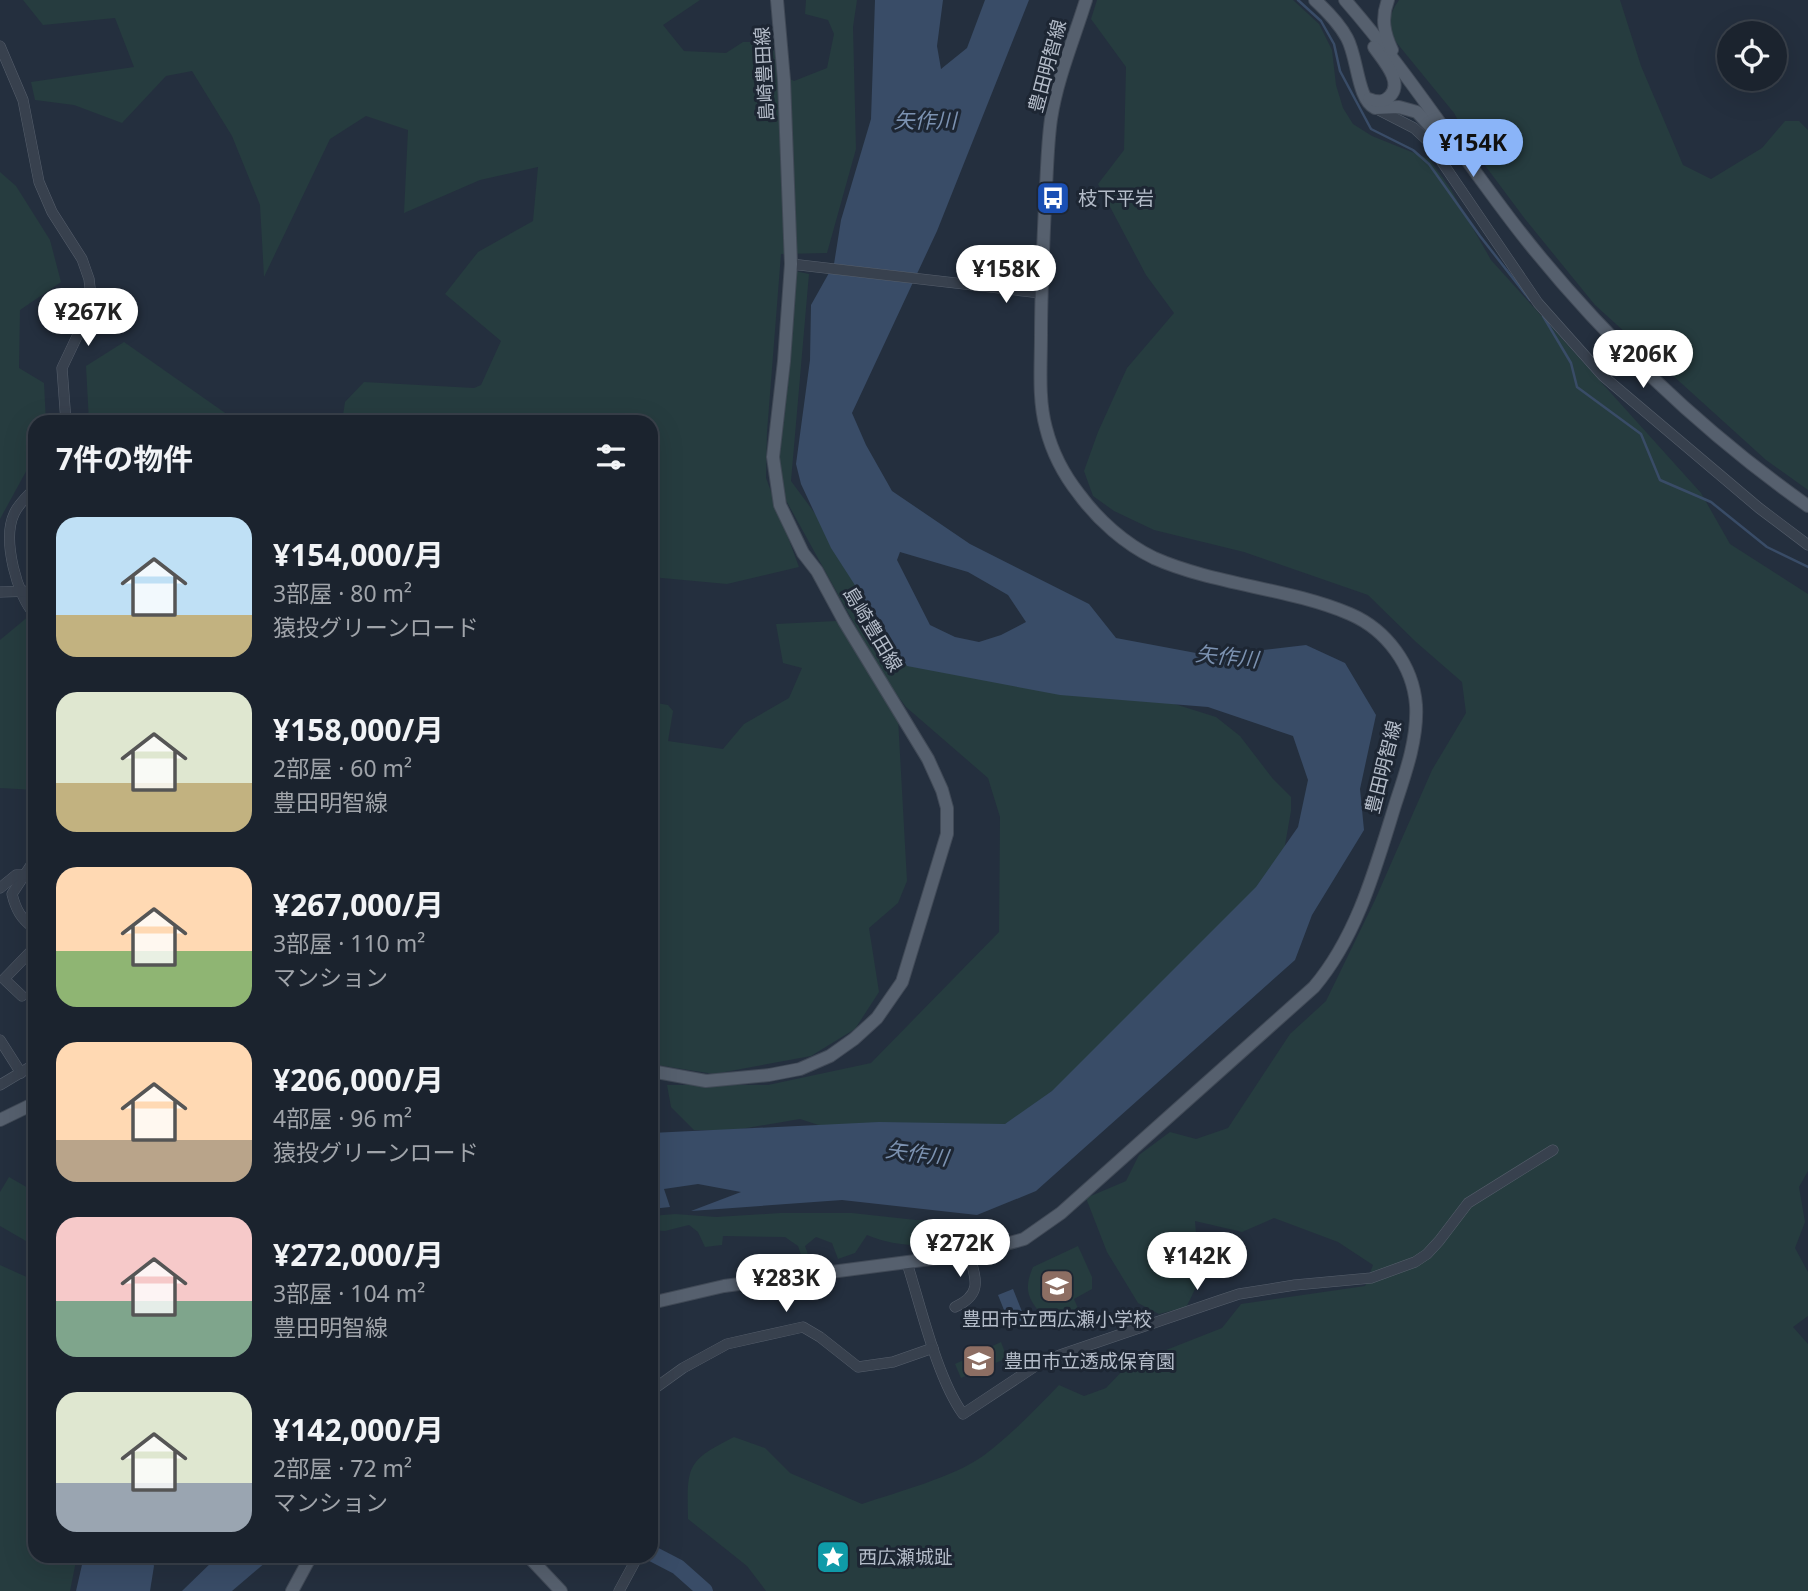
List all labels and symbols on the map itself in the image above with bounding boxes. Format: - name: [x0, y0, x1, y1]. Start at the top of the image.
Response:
- street label: 豊田明智線: [1022, 17, 1072, 115]
- street label: 島崎豊田線: [749, 26, 779, 122]
- water label: 矢作川: [894, 106, 958, 134]
- pin: ¥154K: [1424, 120, 1522, 179]
- bus stop icon: 枝下平岩: [1034, 179, 1072, 217]
- place label: 枝下平岩: [1078, 185, 1154, 211]
- pin: ¥158K: [957, 246, 1055, 305]
- pin: ¥267K: [39, 288, 137, 348]
- pin: ¥206K: [1594, 330, 1692, 390]
- street label: 島崎豊田線: [837, 582, 909, 676]
- water label: 矢作川: [1194, 639, 1262, 673]
- street label: 豊田明智線: [1359, 718, 1407, 816]
- water label: 矢作川: [884, 1135, 952, 1172]
- pin: ¥272K: [911, 1220, 1009, 1279]
- pin: ¥142K: [1148, 1232, 1246, 1292]
- pin: ¥283K: [737, 1254, 835, 1314]
- school or university icon: 豊田市立西広瀬小学校: [1038, 1267, 1076, 1305]
- place label: 豊田市立西広瀬小学校: [962, 1306, 1152, 1332]
- school or university icon: 豊田市立透成保育園: [960, 1342, 998, 1380]
- place label: 豊田市立透成保育園: [1004, 1348, 1175, 1374]
- place icon: 西広瀬城趾: [814, 1538, 852, 1576]
- place label: 西広瀬城趾: [858, 1544, 953, 1570]

